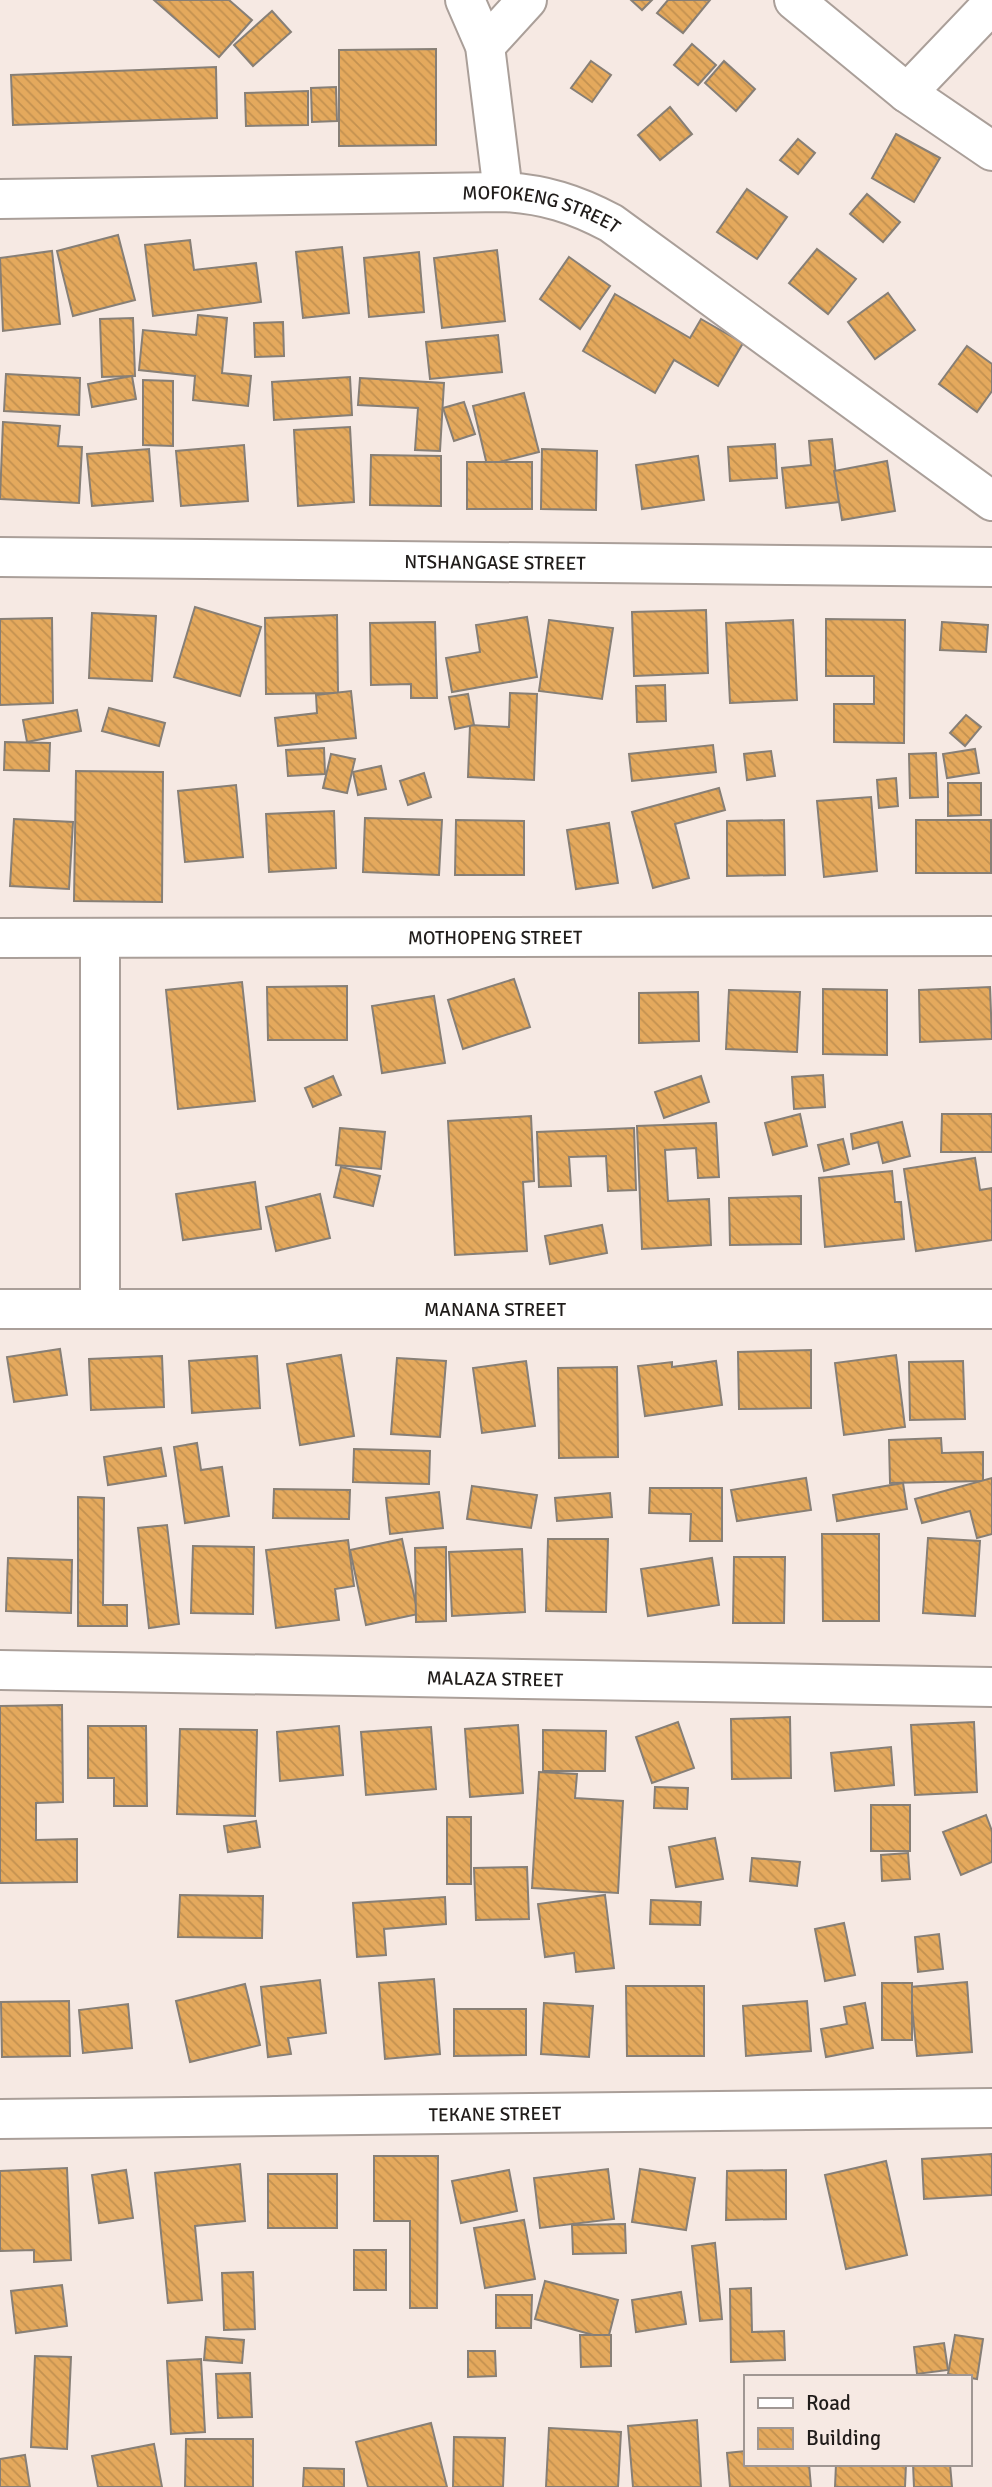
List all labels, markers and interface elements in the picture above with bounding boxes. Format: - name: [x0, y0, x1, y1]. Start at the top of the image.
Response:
- street label: MOFOKENG STREET: [462, 181, 625, 239]
- street label: NTSHANGASE STREET: [404, 550, 586, 576]
- street label: MOTHOPENG STREET: [408, 926, 583, 950]
- street label: MANANA STREET: [424, 1298, 567, 1322]
- street label: MALAZA STREET: [426, 1666, 564, 1693]
- street label: TEKANE STREET: [429, 2102, 562, 2127]
- legend: [744, 2375, 971, 2466]
- text: Road: [806, 2390, 851, 2416]
- text: Building: [806, 2425, 881, 2451]

